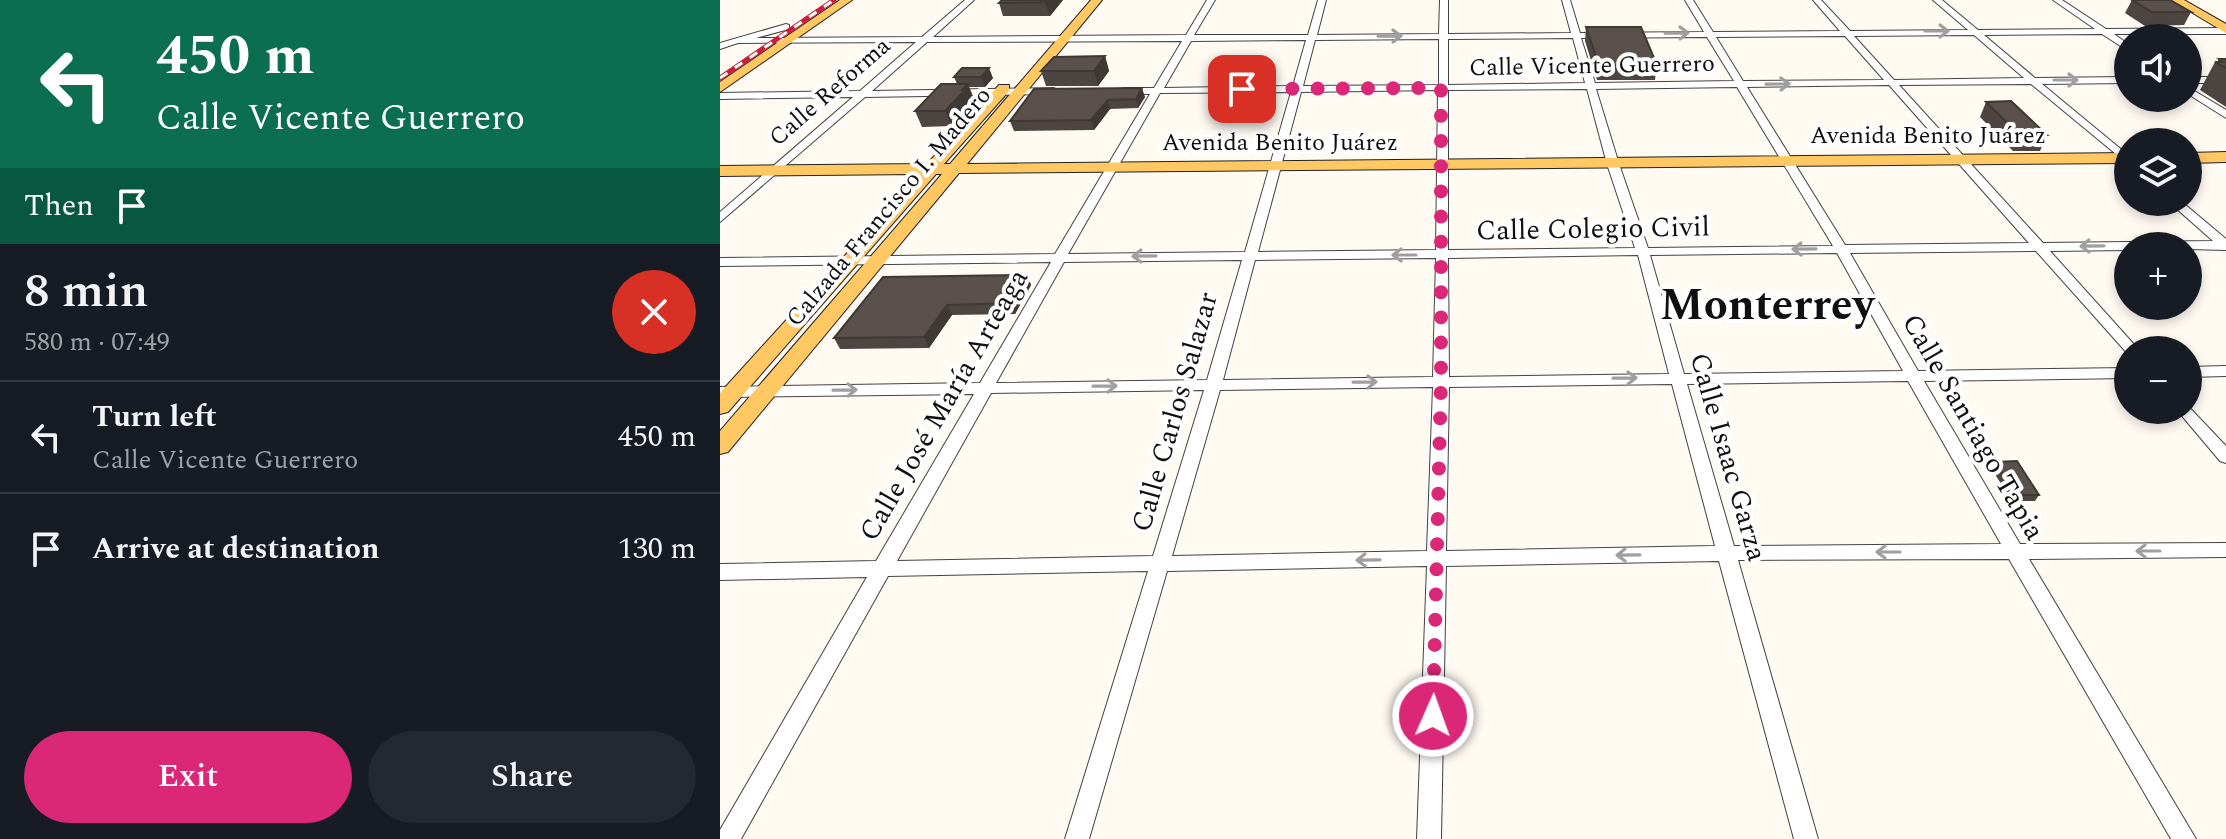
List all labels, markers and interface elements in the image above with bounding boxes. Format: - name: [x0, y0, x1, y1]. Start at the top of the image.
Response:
- text: 450 m: [156, 14, 315, 99]
- one-way arrow: [1923, 23, 1950, 39]
- map controls: [2114, 24, 2202, 424]
- button: sound: [2114, 24, 2202, 112]
- one-way arrow: [1663, 25, 1690, 41]
- one-way arrow: [1376, 28, 1403, 44]
- street label: Calle Reforma: [761, 29, 899, 155]
- icon: left: [24, 32, 128, 136]
- street label: Calle Vicente Guerrero: [1469, 46, 1715, 86]
- pin: [1208, 55, 1276, 123]
- icon: arrive: [1220, 67, 1264, 111]
- one-way arrow: [2052, 72, 2079, 88]
- one-way arrow: [1764, 76, 1791, 92]
- street label: Calzada Francisco I. Madero: [778, 79, 1000, 335]
- text: Calle Vicente Guerrero: [156, 91, 525, 146]
- street label: Avenida Benito Juárez: [1810, 118, 2046, 154]
- street label: Avenida Benito Juárez: [1162, 125, 1398, 161]
- button: layers: [2114, 128, 2202, 216]
- text: Then: [24, 183, 94, 229]
- icon: arrive: [110, 184, 154, 228]
- street label: Calle Colegio Civil: [1476, 205, 1710, 253]
- button: +: [2114, 232, 2202, 320]
- one-way arrow: [2079, 238, 2106, 254]
- one-way arrow: [1791, 242, 1818, 257]
- one-way arrow: [1391, 248, 1418, 263]
- one-way arrow: [1131, 249, 1158, 264]
- text: 8 min: [24, 255, 149, 328]
- street label: Calle José María Arteaga: [848, 261, 1040, 549]
- button: close: [612, 270, 696, 354]
- district label: Monterrey: [1660, 272, 1876, 339]
- street label: Calle Carlos Salazar: [1120, 287, 1230, 537]
- street label: Calle Santiago Tapia: [1891, 306, 2056, 549]
- text: 580 m · 07:49: [24, 322, 170, 362]
- button: −: [2114, 336, 2202, 424]
- street label: Calle Isaac Garza: [1678, 348, 1778, 567]
- one-way arrow: [1611, 371, 1638, 386]
- one-way arrow: [1351, 374, 1378, 389]
- one-way arrow: [1091, 378, 1118, 394]
- one-way arrow: [831, 382, 858, 398]
- text: Turn left: [92, 394, 217, 440]
- text: 450 m: [618, 414, 696, 460]
- icon: left: [24, 415, 68, 459]
- text: Calle Vicente Guerrero: [92, 440, 358, 480]
- text: Arrive at destination: [92, 526, 379, 572]
- text: 130 m: [618, 526, 696, 572]
- icon: arrive: [24, 527, 68, 571]
- one-way arrow: [2135, 543, 2162, 559]
- one-way arrow: [1875, 545, 1902, 560]
- one-way arrow: [1615, 548, 1642, 563]
- one-way arrow: [1355, 552, 1382, 568]
- position arrow: [1391, 674, 1475, 758]
- button: Exit: [24, 731, 352, 823]
- button: Share: [368, 731, 696, 823]

